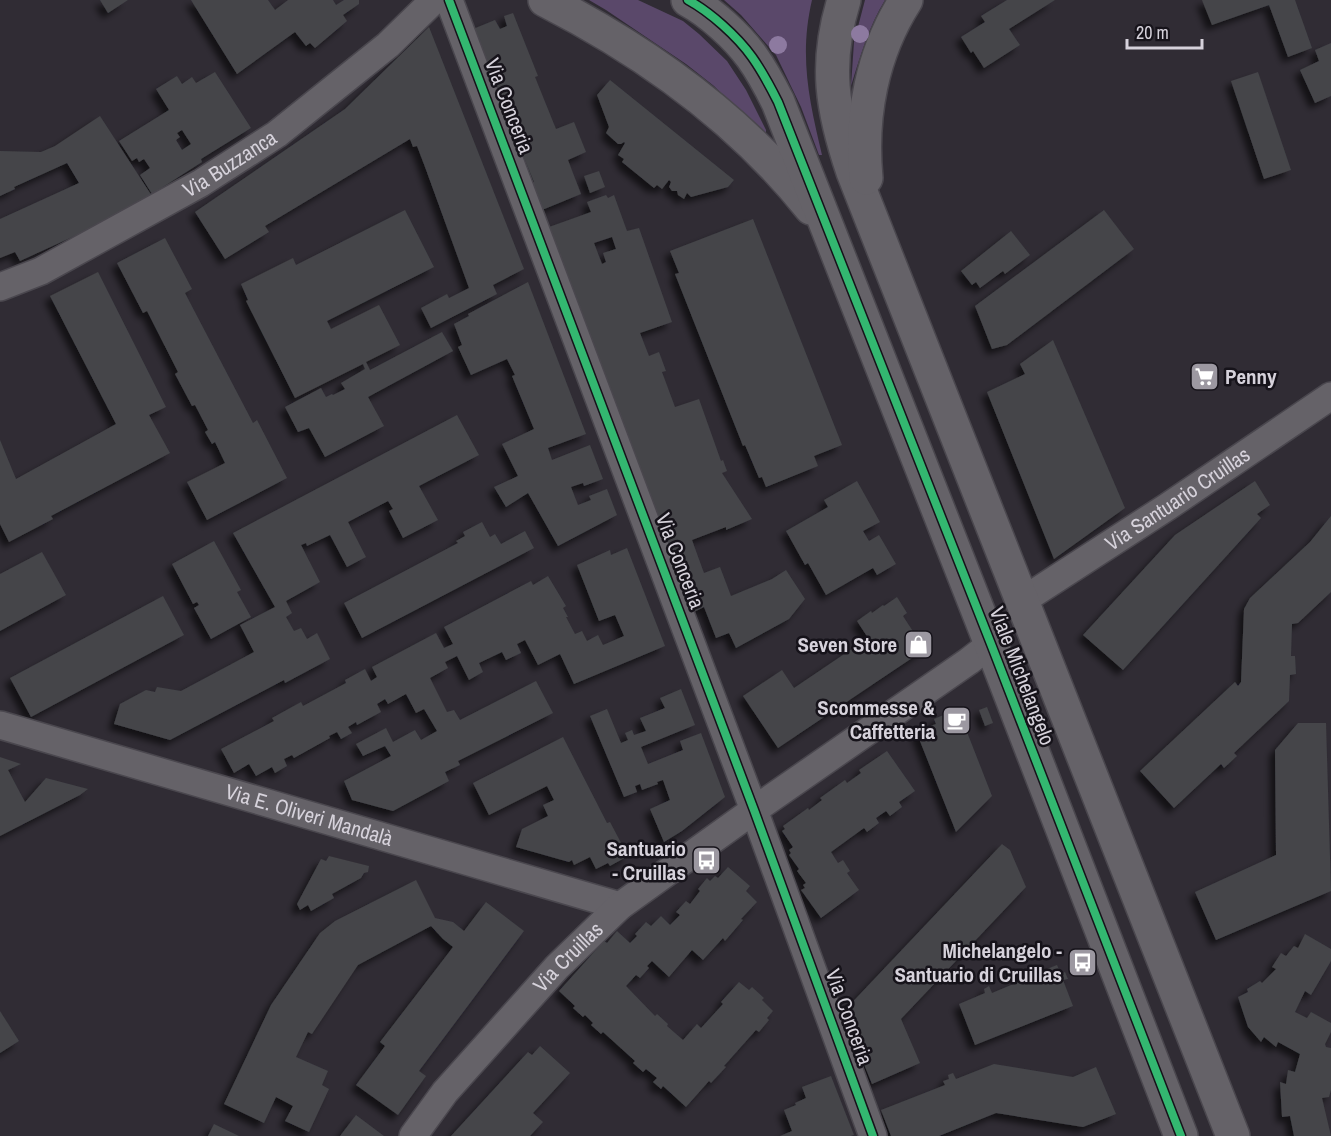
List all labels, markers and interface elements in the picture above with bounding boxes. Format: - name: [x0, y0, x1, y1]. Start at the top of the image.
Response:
- scale bar: [1127, 12, 1202, 50]
- text: 20 m: [1136, 20, 1169, 45]
- street label: Via Conceria: [478, 54, 541, 158]
- street label: Via Buzzanca: [177, 123, 282, 204]
- supermarket icon: Penny: [1188, 361, 1220, 393]
- place label: Penny: [1225, 362, 1277, 391]
- street label: Via Santuario Cruillas: [1099, 440, 1255, 557]
- street label: Via Conceria: [649, 509, 712, 613]
- street label: Viale Michelangelo: [983, 602, 1062, 749]
- shop icon: Seven Store: [902, 629, 934, 661]
- place label: Seven Store: [797, 630, 897, 659]
- place label: Scommesse & Caffetteria: [817, 693, 936, 746]
- cafe icon: Scommesse & Caffetteria: [940, 704, 972, 736]
- street label: Via E. Oliveri Mandalà: [222, 777, 397, 853]
- place label: Santuario - Cruillas: [607, 834, 686, 887]
- bus stop icon: Santuario - Cruillas: [691, 845, 723, 877]
- street label: Via Cruillas: [526, 915, 609, 998]
- place label: Michelangelo - Santuario di Cruillas: [895, 936, 1062, 989]
- bus stop icon: Michelangelo - Santuario di Cruillas: [1067, 947, 1099, 979]
- street label: Via Conceria: [819, 965, 880, 1069]

